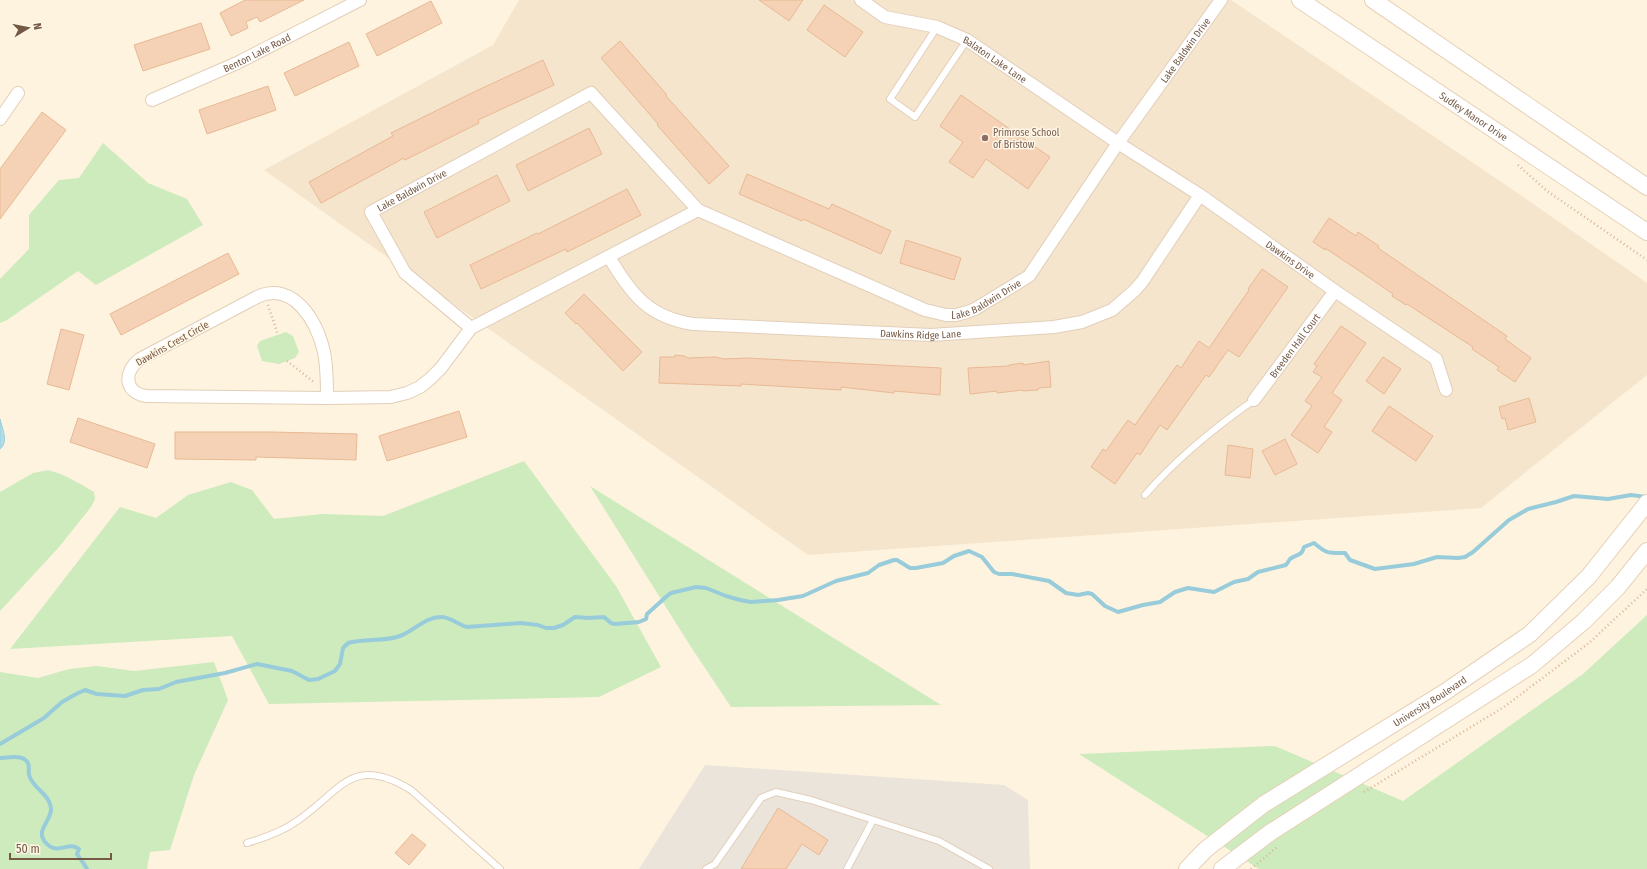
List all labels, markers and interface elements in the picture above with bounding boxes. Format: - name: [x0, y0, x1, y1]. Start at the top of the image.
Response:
- north arrow: [8, 8, 48, 48]
- street label: Lake Baldwin Drive: [1158, 16, 1213, 85]
- text: N: [30, 22, 44, 31]
- street label: Benton Lake Road: [222, 32, 293, 75]
- street label: Balaton Lake Lane: [961, 34, 1029, 86]
- street label: Sudley Manor Drive: [1437, 90, 1510, 144]
- place label: Primrose School of Bristow: [993, 127, 1060, 151]
- marker: Primrose School of Bristow: [980, 133, 990, 143]
- street label: Lake Baldwin Drive: [375, 167, 449, 215]
- street label: Dawkins Drive: [1263, 239, 1317, 282]
- street label: Lake Baldwin Drive: [951, 277, 1024, 322]
- street label: Breeden Hall Court: [1268, 311, 1324, 381]
- street label: Dawkins Crest Circle: [134, 319, 211, 369]
- street label: Dawkins Ridge Lane: [880, 328, 962, 342]
- street label: University Boulevard: [1391, 674, 1469, 730]
- scale bar: [10, 835, 111, 861]
- text: 50 m: [16, 842, 40, 856]

